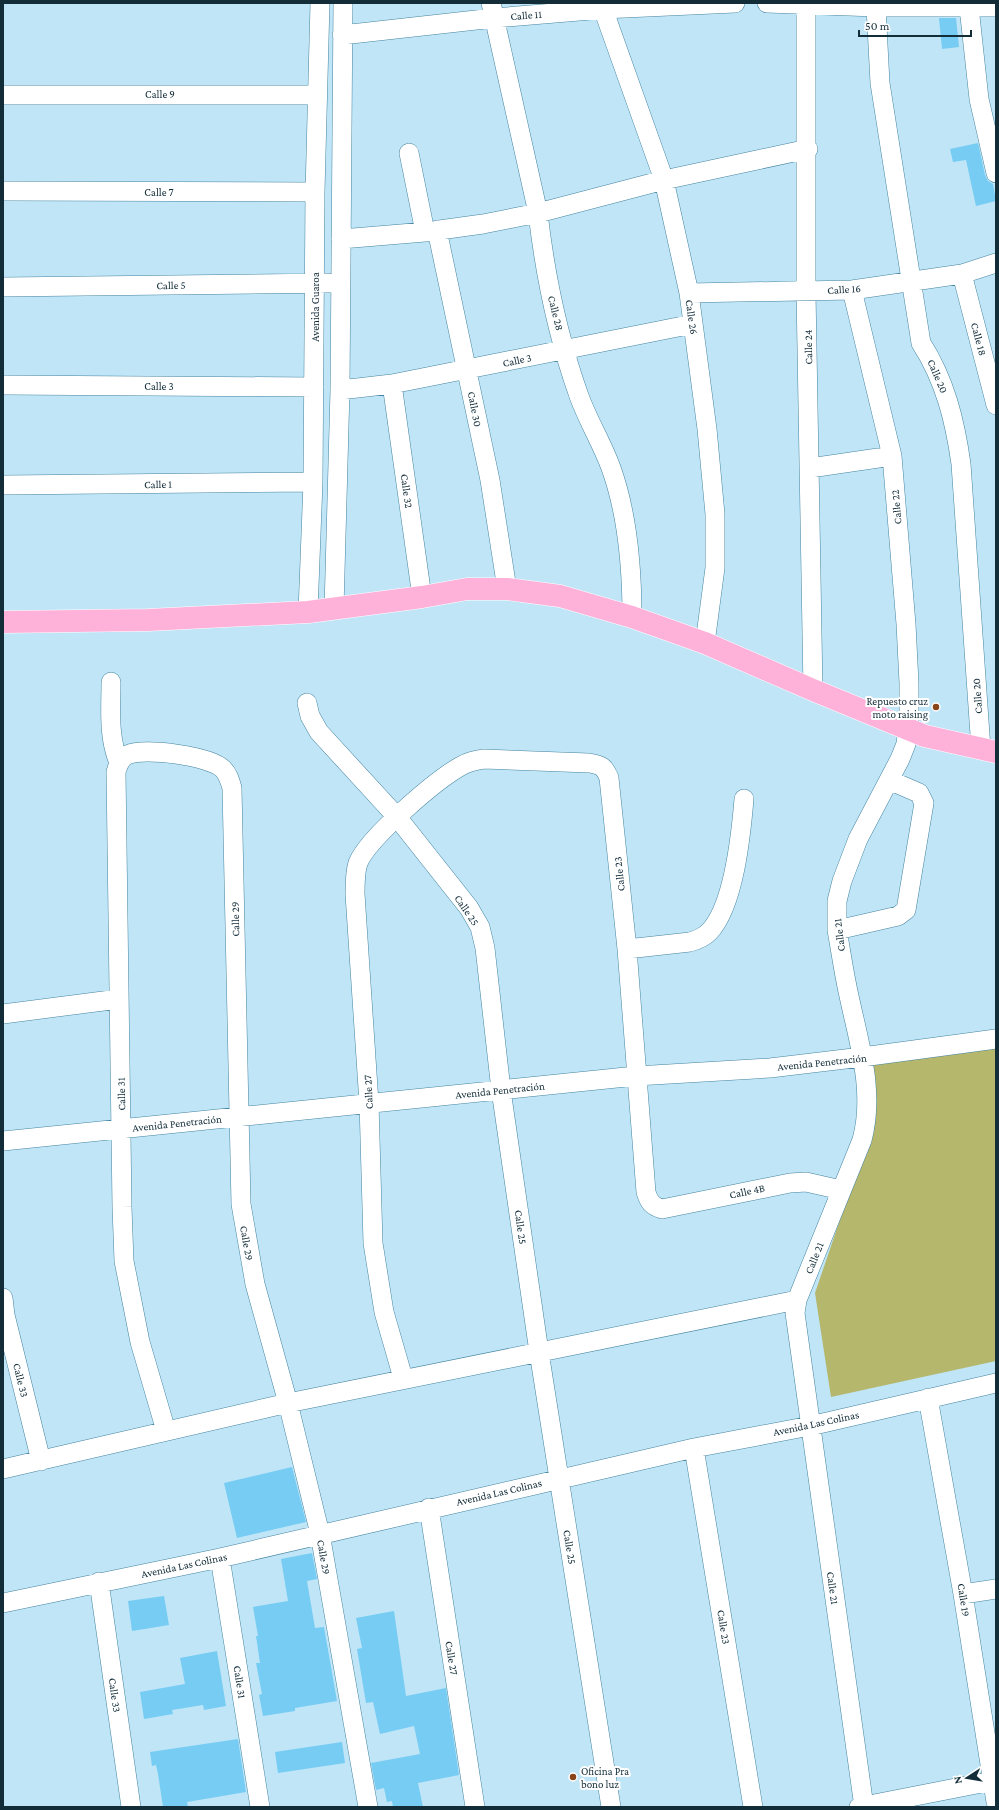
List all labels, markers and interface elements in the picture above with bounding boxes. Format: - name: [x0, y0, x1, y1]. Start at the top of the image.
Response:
- street label: Calle 11: [510, 8, 543, 22]
- scale bar: [859, 12, 971, 38]
- text: 50 m: [865, 19, 890, 33]
- street label: Calle 9: [145, 88, 175, 100]
- street label: Calle 7: [144, 186, 174, 198]
- street label: Avenida Guaroa: [309, 272, 321, 342]
- street label: Calle 5: [156, 279, 186, 291]
- street label: Calle 16: [827, 282, 861, 296]
- street label: Calle 28: [546, 294, 566, 332]
- street label: Calle 26: [684, 299, 700, 335]
- street label: Calle 18: [969, 321, 989, 357]
- street label: Calle 24: [802, 329, 814, 365]
- street label: Calle 3: [501, 351, 533, 369]
- street label: Calle 20: [926, 357, 950, 395]
- street label: Calle 3: [144, 380, 174, 392]
- street label: Calle 30: [466, 390, 484, 428]
- street label: Calle 32: [399, 473, 415, 509]
- street label: Calle 1: [144, 478, 172, 490]
- street label: Calle 22: [889, 489, 903, 525]
- street label: Calle 20: [970, 678, 984, 714]
- place label: Repuesto cruz moto raising: [866, 695, 929, 721]
- marker: Repuesto cruz moto raising: [931, 702, 941, 712]
- street label: Calle 23: [611, 856, 627, 892]
- street label: Calle 25: [452, 892, 482, 928]
- street label: Calle 29: [229, 901, 241, 937]
- street label: Calle 21: [831, 918, 847, 952]
- street label: Avenida Penetración: [777, 1051, 867, 1073]
- street label: Calle 27: [361, 1075, 375, 1109]
- street label: Calle 31: [115, 1077, 127, 1111]
- street label: Avenida Penetración: [455, 1079, 545, 1101]
- street label: Avenida Penetración: [132, 1112, 222, 1134]
- street label: Calle 4B: [728, 1181, 766, 1201]
- street label: Calle 25: [513, 1209, 529, 1245]
- street label: Calle 29: [238, 1225, 256, 1261]
- street label: Calle 21: [802, 1240, 826, 1276]
- street label: Calle 33: [11, 1362, 31, 1398]
- street label: Avenida Las Colinas: [772, 1408, 860, 1438]
- street label: Avenida Las Colinas: [455, 1476, 543, 1508]
- street label: Calle 25: [561, 1529, 579, 1565]
- street label: Calle 29: [315, 1539, 333, 1575]
- street label: Avenida Las Colinas: [140, 1550, 228, 1580]
- street label: Calle 21: [825, 1571, 841, 1606]
- street label: Calle 19: [955, 1583, 973, 1617]
- street label: Calle 23: [715, 1609, 733, 1645]
- street label: Calle 27: [443, 1640, 461, 1676]
- street label: Calle 31: [231, 1665, 249, 1700]
- street label: Calle 33: [107, 1677, 123, 1713]
- north arrow: [947, 1758, 987, 1798]
- place label: Oficina Pra bono luz: [581, 1765, 629, 1790]
- marker: Oficina Pra bono luz: [568, 1772, 578, 1782]
- text: N: [950, 1775, 964, 1785]

